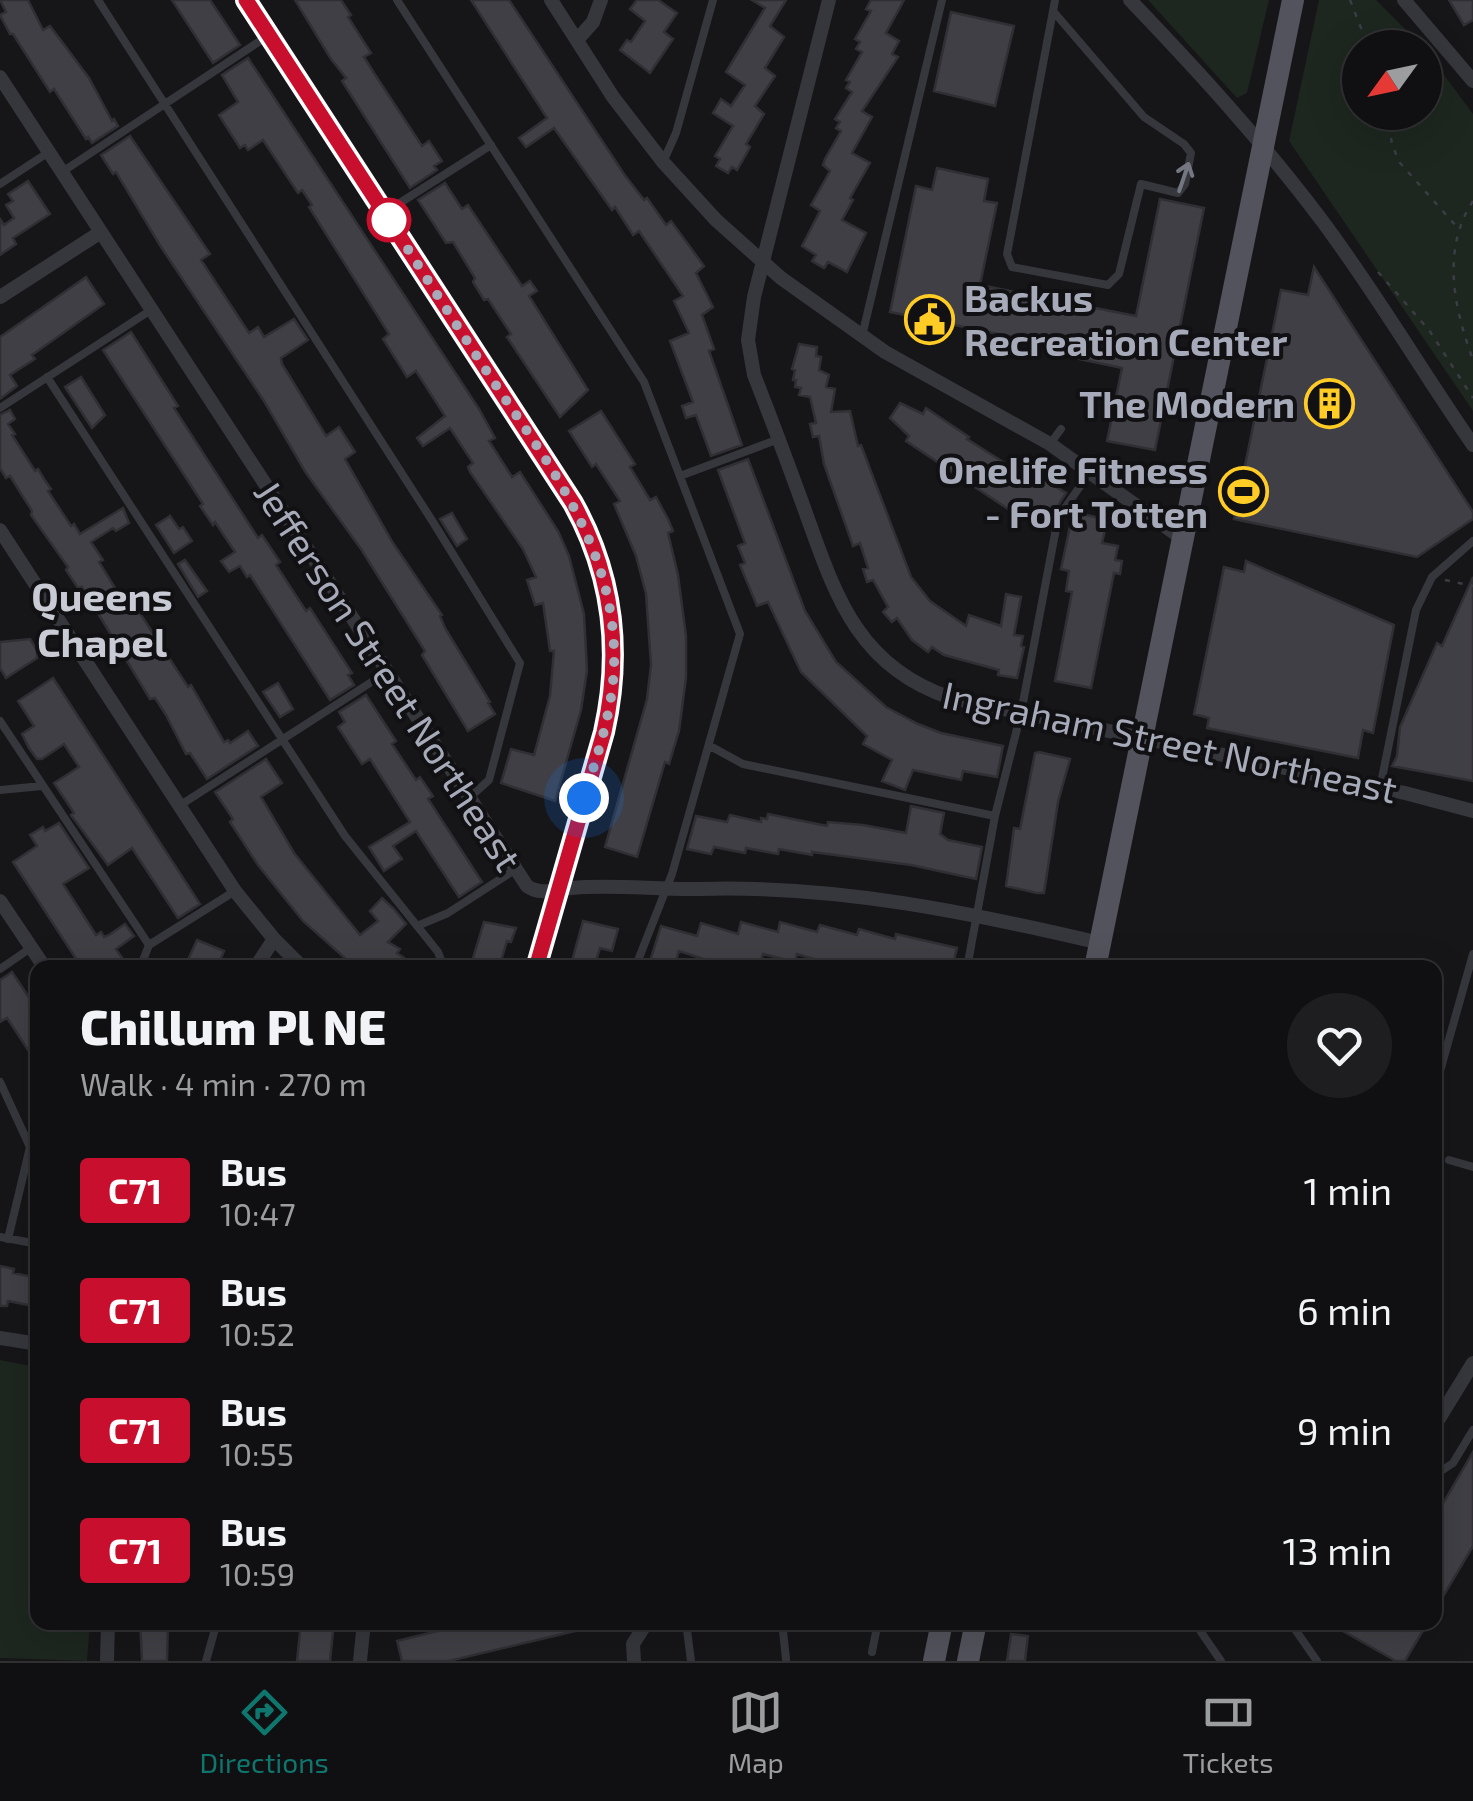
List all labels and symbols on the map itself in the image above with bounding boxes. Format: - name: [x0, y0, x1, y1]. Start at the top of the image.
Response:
- north arrow: [1342, 30, 1442, 130]
- one-way arrow: [1176, 162, 1194, 193]
- unlabelled marker: [368, 199, 410, 241]
- place label: Backus Recreation Center: [964, 274, 1288, 364]
- public building icon: Backus Recreation Center: [903, 293, 955, 345]
- building icon: The Modern: [1304, 377, 1356, 429]
- place label: The Modern: [1079, 380, 1295, 426]
- place label: Onelife Fitness - Fort Totten: [938, 446, 1208, 536]
- sports icon: Onelife Fitness - Fort Totten: [1217, 465, 1269, 517]
- street label: Jefferson Street Northeast: [245, 471, 533, 879]
- district label: Queens Chapel: [31, 571, 173, 665]
- street label: Ingraham Street Northeast: [939, 670, 1401, 812]
- your location: [559, 773, 609, 823]

